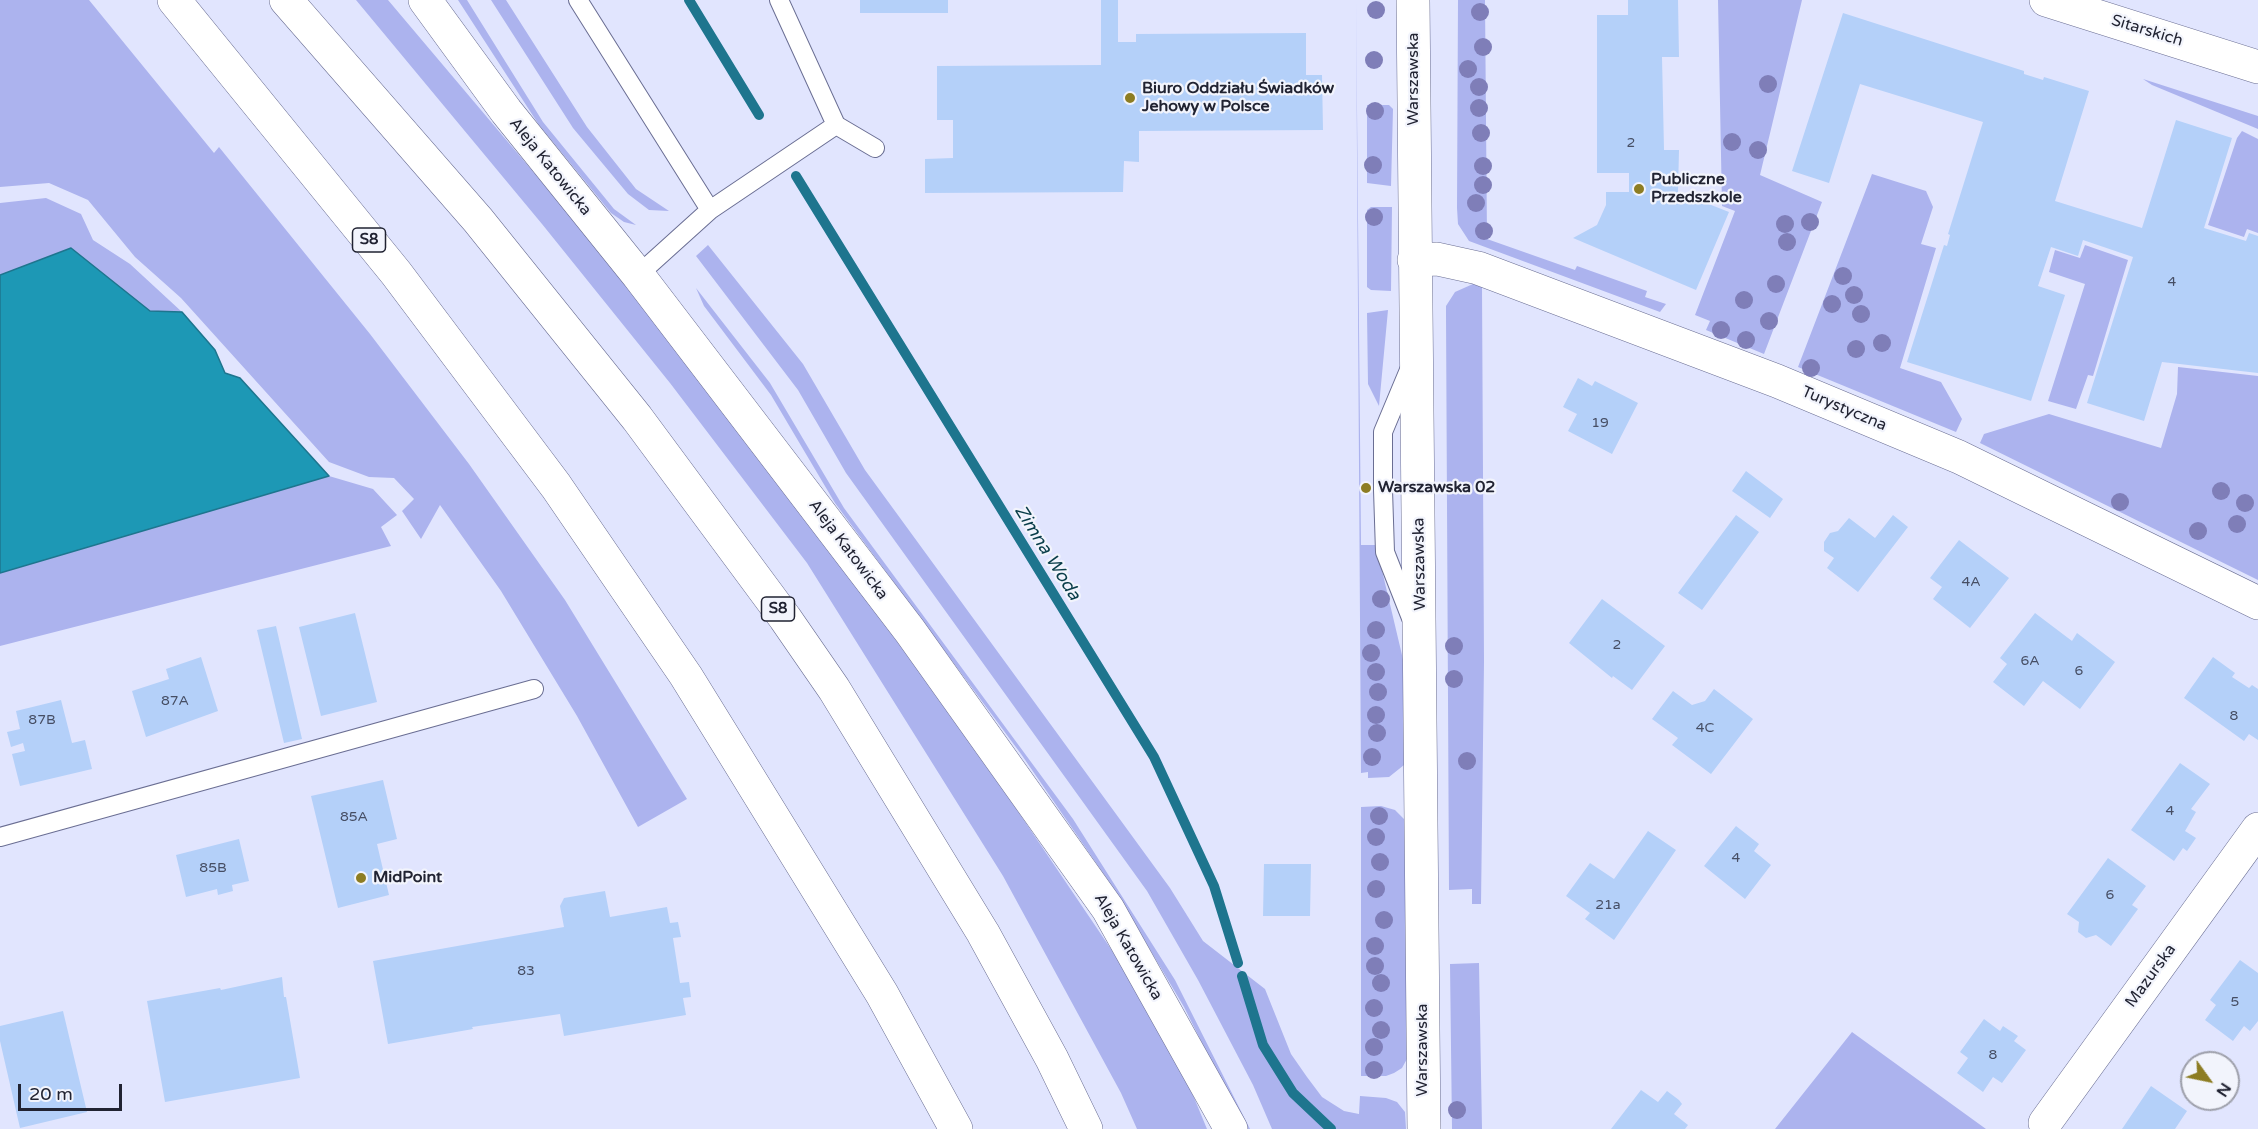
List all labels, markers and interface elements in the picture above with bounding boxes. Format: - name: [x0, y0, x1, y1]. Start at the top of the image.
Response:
- street label: Sitarskich: [2109, 11, 2185, 51]
- street label: Warszawska: [1404, 32, 1424, 126]
- place label: Biuro Oddziału Świadków Jehowy w Polsce: [1142, 79, 1334, 117]
- marker: Biuro Oddziału Świadków Jehowy w Polsce: [1123, 91, 1137, 105]
- street label: Aleja Katowicka: [505, 114, 595, 220]
- house number: 2: [1627, 135, 1635, 151]
- place label: Publiczne Przedszkole: [1651, 170, 1742, 208]
- marker: Publiczne Przedszkole: [1632, 182, 1646, 196]
- road number: S8: [352, 228, 386, 252]
- house number: 4: [2168, 274, 2176, 290]
- street label: Turystyczna: [1799, 382, 1889, 436]
- house number: 19: [1591, 415, 1609, 431]
- place label: Warszawska 02: [1378, 478, 1495, 498]
- marker: Warszawska 02: [1359, 481, 1373, 495]
- street label: Aleja Katowicka: [804, 496, 892, 604]
- water label: Zimna Woda: [1009, 501, 1085, 605]
- street label: Warszawska: [1410, 517, 1430, 611]
- house number: 4A: [1961, 574, 1981, 590]
- road number: S8: [762, 597, 794, 621]
- house number: 2: [1613, 637, 1621, 653]
- house number: 6A: [2020, 653, 2040, 669]
- house number: 6: [2075, 663, 2083, 679]
- house number: 87A: [161, 693, 189, 709]
- house number: 8: [2230, 708, 2238, 724]
- house number: 87B: [28, 712, 56, 728]
- house number: 4C: [1696, 720, 1714, 736]
- house number: 4: [2166, 803, 2174, 819]
- house number: 85A: [340, 809, 368, 825]
- house number: 4: [1732, 850, 1740, 866]
- house number: 85B: [199, 860, 227, 876]
- place label: MidPoint: [373, 868, 442, 888]
- marker: MidPoint: [354, 871, 368, 885]
- house number: 6: [2106, 887, 2114, 903]
- street label: Aleja Katowicka: [1090, 890, 1166, 1004]
- house number: 21a: [1595, 897, 1621, 913]
- street label: Mazurska: [2122, 941, 2180, 1011]
- house number: 83: [517, 963, 535, 979]
- house number: 5: [2231, 994, 2239, 1010]
- street label: Warszawska: [1413, 1003, 1433, 1097]
- house number: 8: [1989, 1047, 1997, 1063]
- north arrow: [2180, 1051, 2240, 1111]
- scale bar: [21, 1072, 124, 1110]
- text: N: [2212, 1079, 2235, 1101]
- text: 20 m: [29, 1083, 73, 1105]

